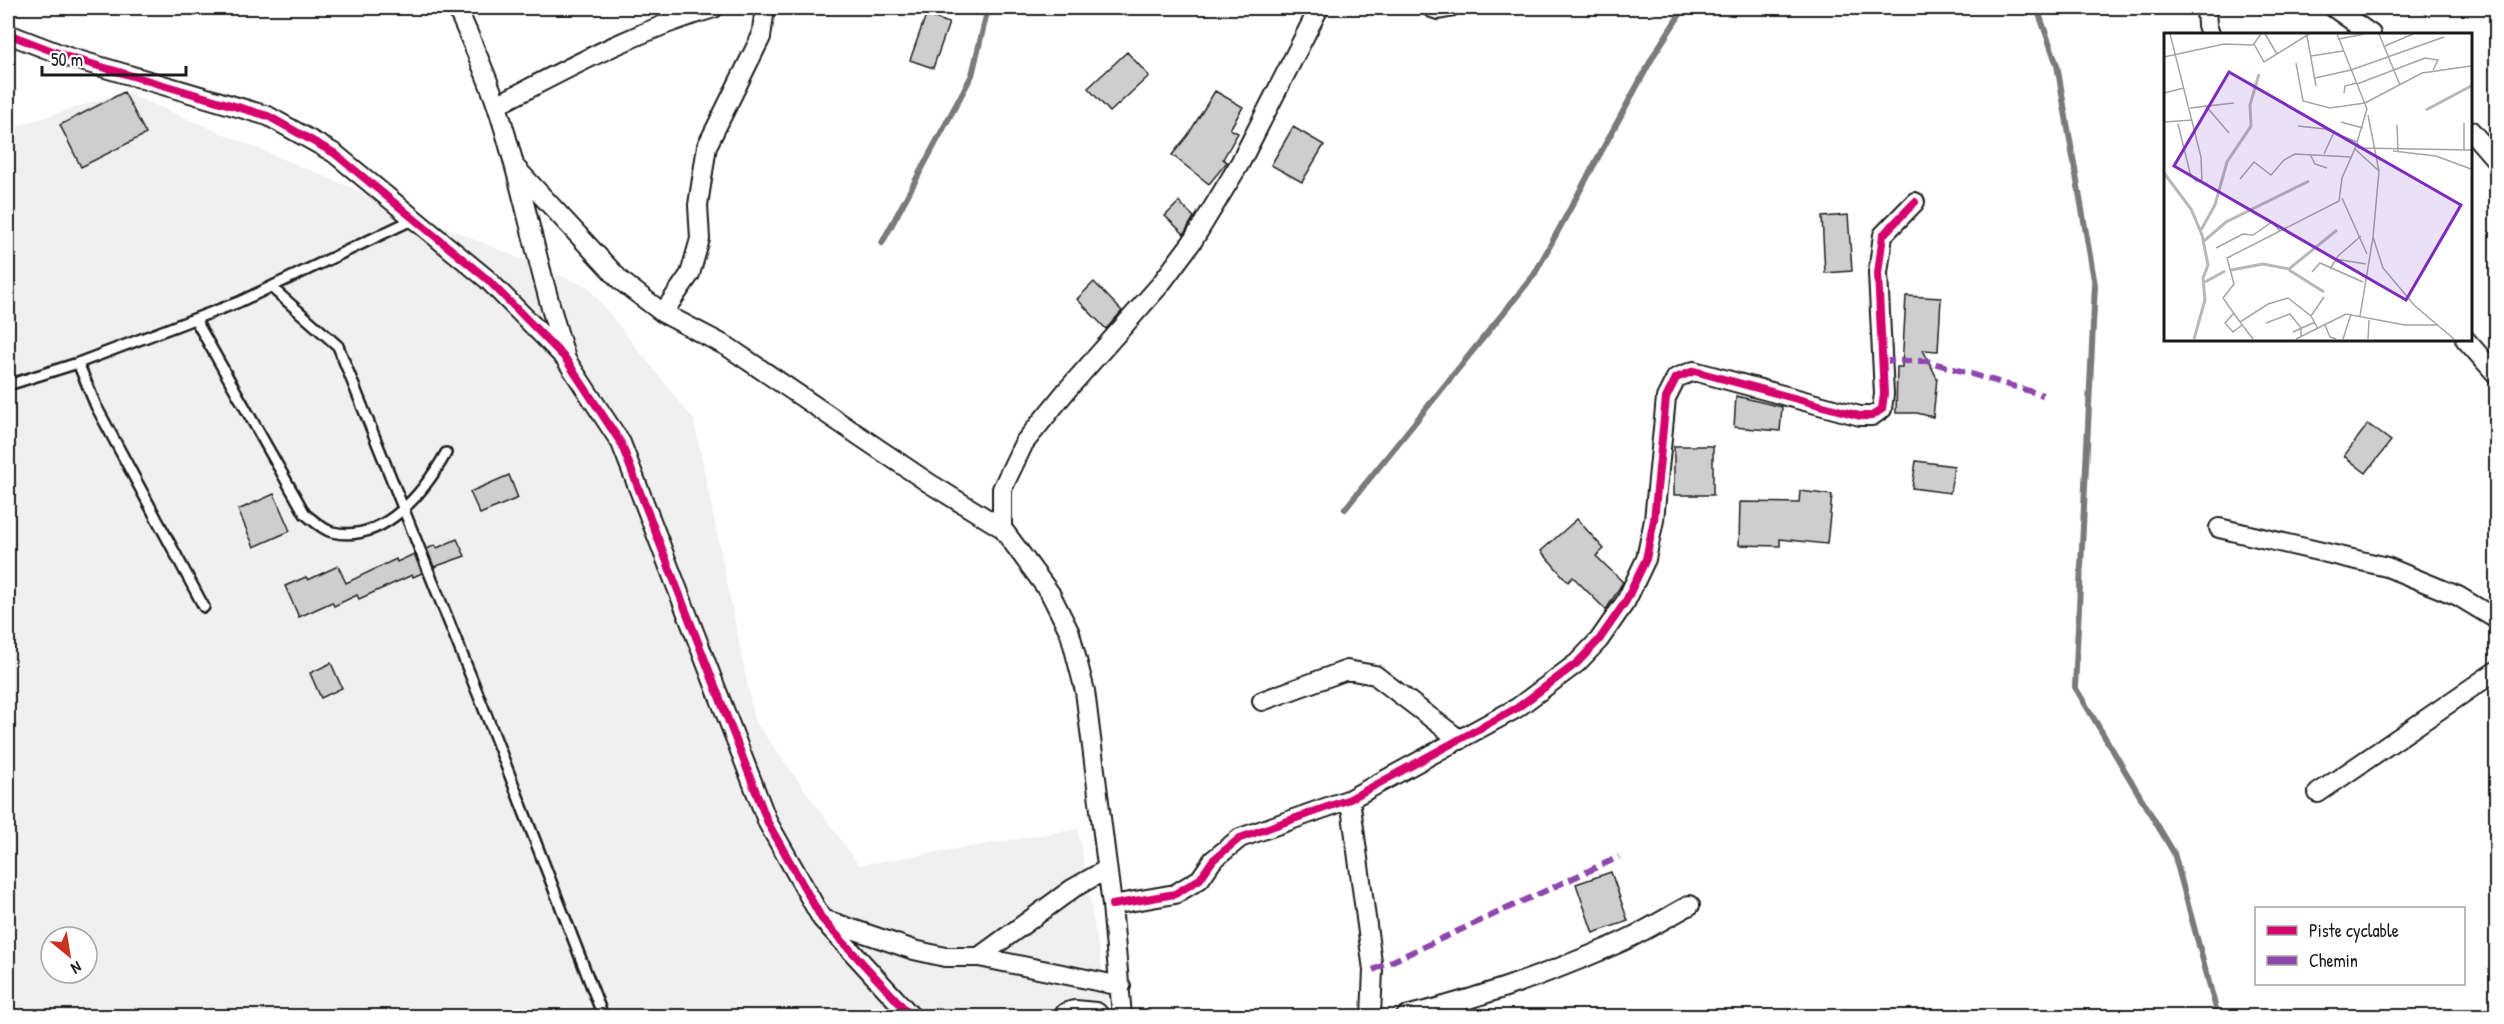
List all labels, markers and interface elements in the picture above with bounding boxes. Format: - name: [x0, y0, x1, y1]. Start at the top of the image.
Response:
- inset map: [2164, 33, 2471, 340]
- scale bar: [42, 39, 186, 77]
- text: 50 m: [51, 47, 83, 72]
- legend: [2255, 907, 2465, 985]
- text: Piste cyclable: [2309, 918, 2399, 943]
- north arrow: [39, 925, 99, 985]
- text: Chemin: [2309, 948, 2358, 973]
- text: N: [67, 956, 86, 980]

